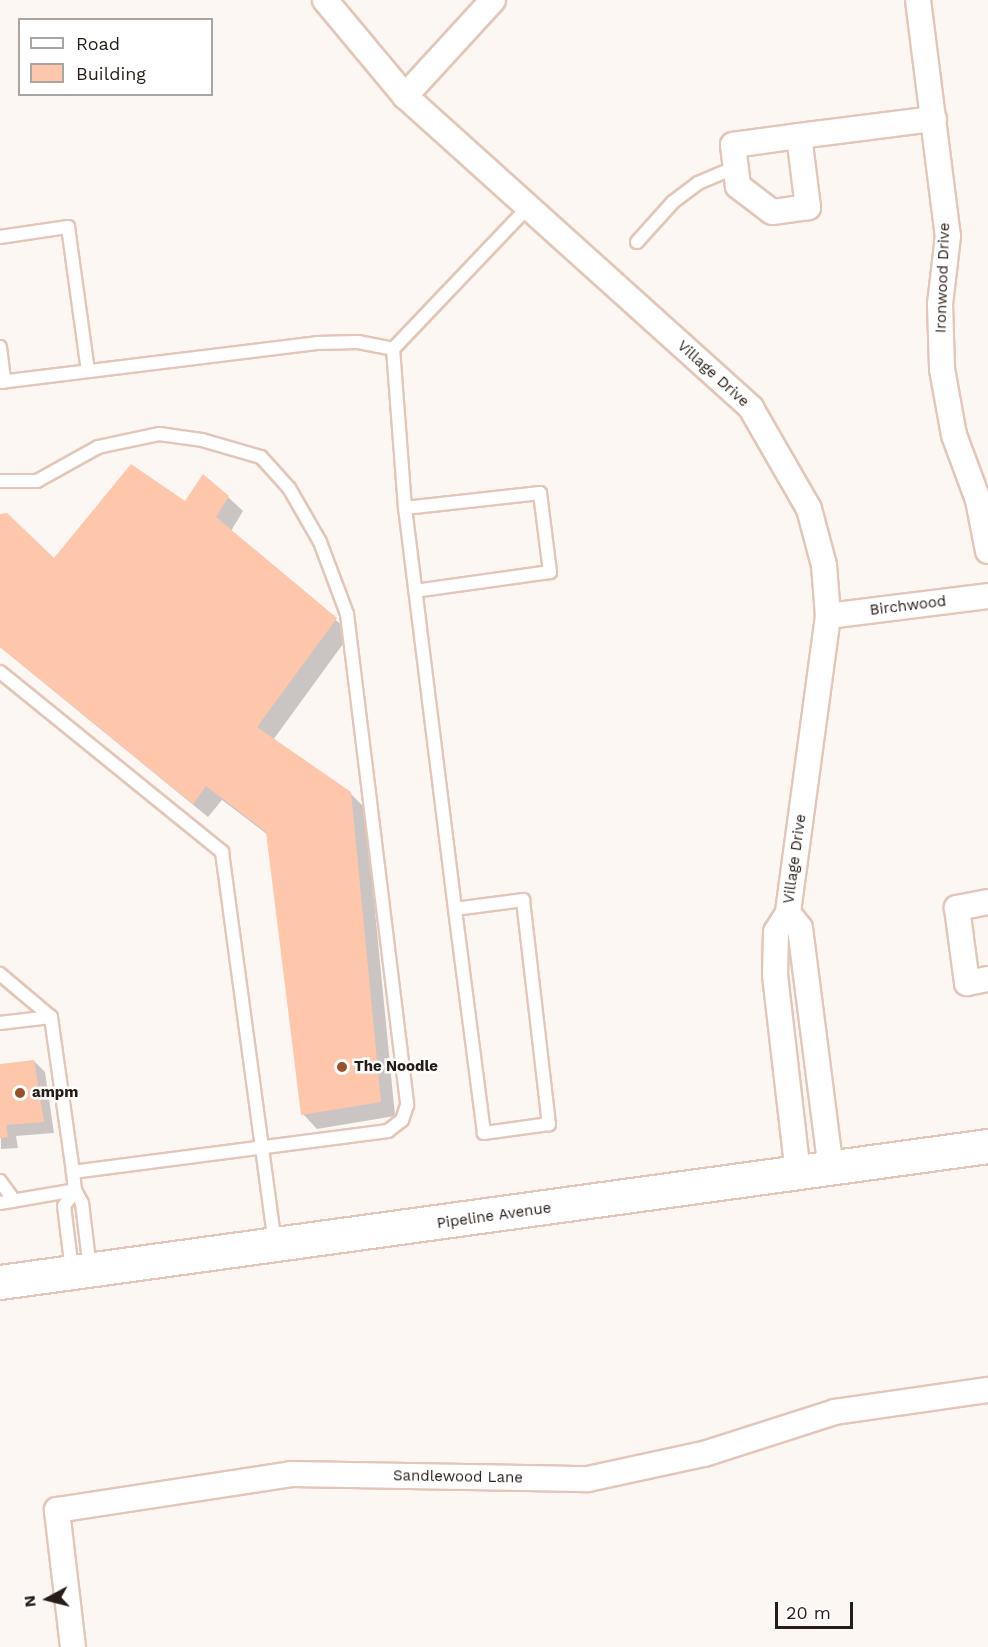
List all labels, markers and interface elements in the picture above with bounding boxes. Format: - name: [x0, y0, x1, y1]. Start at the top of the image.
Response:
- legend: [18, 18, 213, 96]
- text: Road: [76, 33, 120, 54]
- text: Building: [76, 63, 146, 84]
- street label: Ironwood Drive: [932, 222, 954, 334]
- street label: Village Drive: [673, 337, 753, 411]
- street label: Birchwood: [869, 592, 947, 620]
- street label: Village Drive: [780, 813, 810, 905]
- place label: The Noodle: [354, 1058, 438, 1076]
- marker: The Noodle: [335, 1060, 349, 1074]
- place label: ampm: [32, 1084, 78, 1102]
- marker: ampm: [13, 1086, 27, 1100]
- street label: Pipeline Avenue: [435, 1199, 553, 1233]
- street label: Sandlewood Lane: [393, 1467, 523, 1487]
- north arrow: [18, 1569, 78, 1629]
- scale bar: [778, 1590, 856, 1628]
- text: N: [19, 1594, 40, 1608]
- text: 20 m: [786, 1602, 831, 1623]

